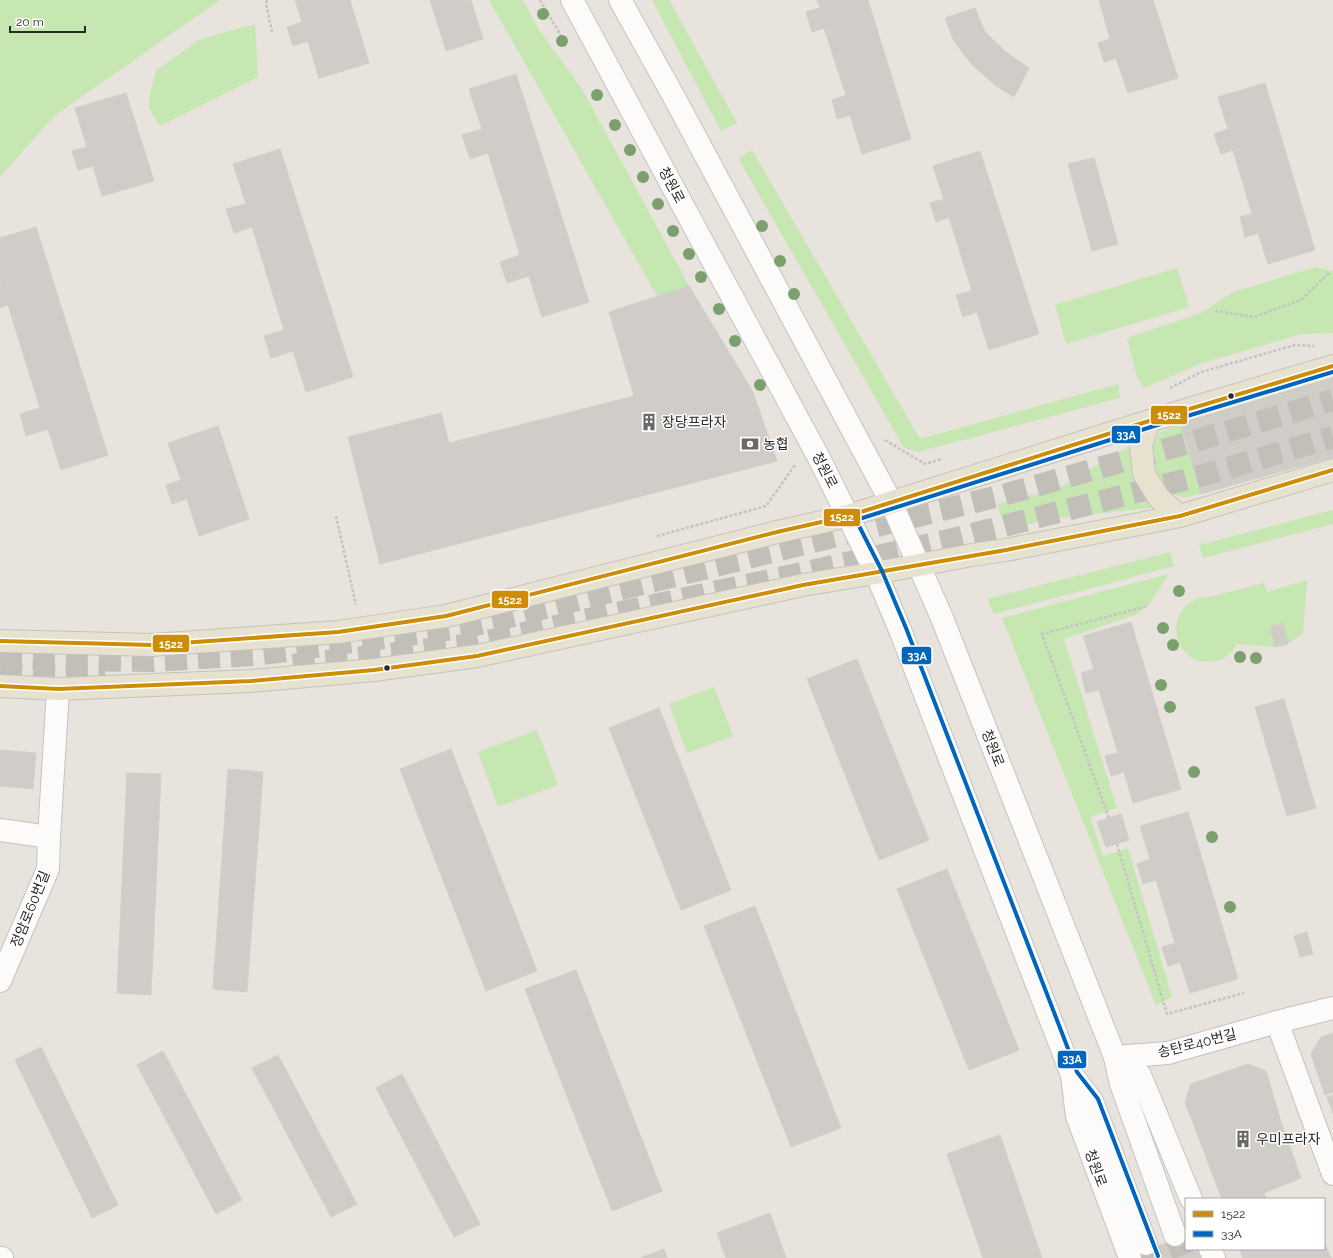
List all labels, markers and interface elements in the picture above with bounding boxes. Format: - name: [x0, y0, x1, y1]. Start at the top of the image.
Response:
- scale bar: [10, 8, 85, 34]
- text: 20 m: [16, 15, 44, 29]
- street label: 청원로: [656, 164, 688, 206]
- unlabelled marker: [1226, 391, 1236, 401]
- line badge: 1522: [1150, 405, 1188, 425]
- text: 1522: [1157, 409, 1181, 422]
- building icon: 장당프라자: [639, 412, 659, 432]
- place label: 장당프라자: [662, 414, 727, 430]
- line badge: 33A: [1111, 425, 1141, 444]
- text: 33A: [1116, 429, 1136, 442]
- bank icon: 농협: [740, 434, 760, 454]
- place label: 농협: [763, 436, 789, 452]
- street label: 청원로: [809, 449, 841, 491]
- line badge: 1522: [823, 508, 861, 527]
- text: 1522: [830, 511, 854, 524]
- line badge: 1522: [491, 590, 529, 609]
- text: 1522: [498, 594, 522, 607]
- line badge: 1522: [152, 634, 190, 653]
- text: 1522: [159, 638, 183, 651]
- line badge: 33A: [901, 646, 932, 665]
- text: 33A: [907, 650, 927, 663]
- unlabelled marker: [382, 663, 392, 673]
- street label: 청원로: [979, 727, 1007, 769]
- street label: 정암로60번길: [7, 868, 53, 950]
- street label: 송탄로40번길: [1156, 1025, 1238, 1061]
- line badge: 33A: [1057, 1050, 1087, 1069]
- text: 33A: [1062, 1053, 1082, 1066]
- building icon: 우미프라자: [1233, 1129, 1253, 1149]
- place label: 우미프라자: [1256, 1131, 1321, 1147]
- street label: 청원로: [1082, 1147, 1110, 1189]
- legend: [1185, 1198, 1325, 1250]
- text: 1522: [1221, 1207, 1245, 1221]
- text: 33A: [1221, 1227, 1242, 1241]

